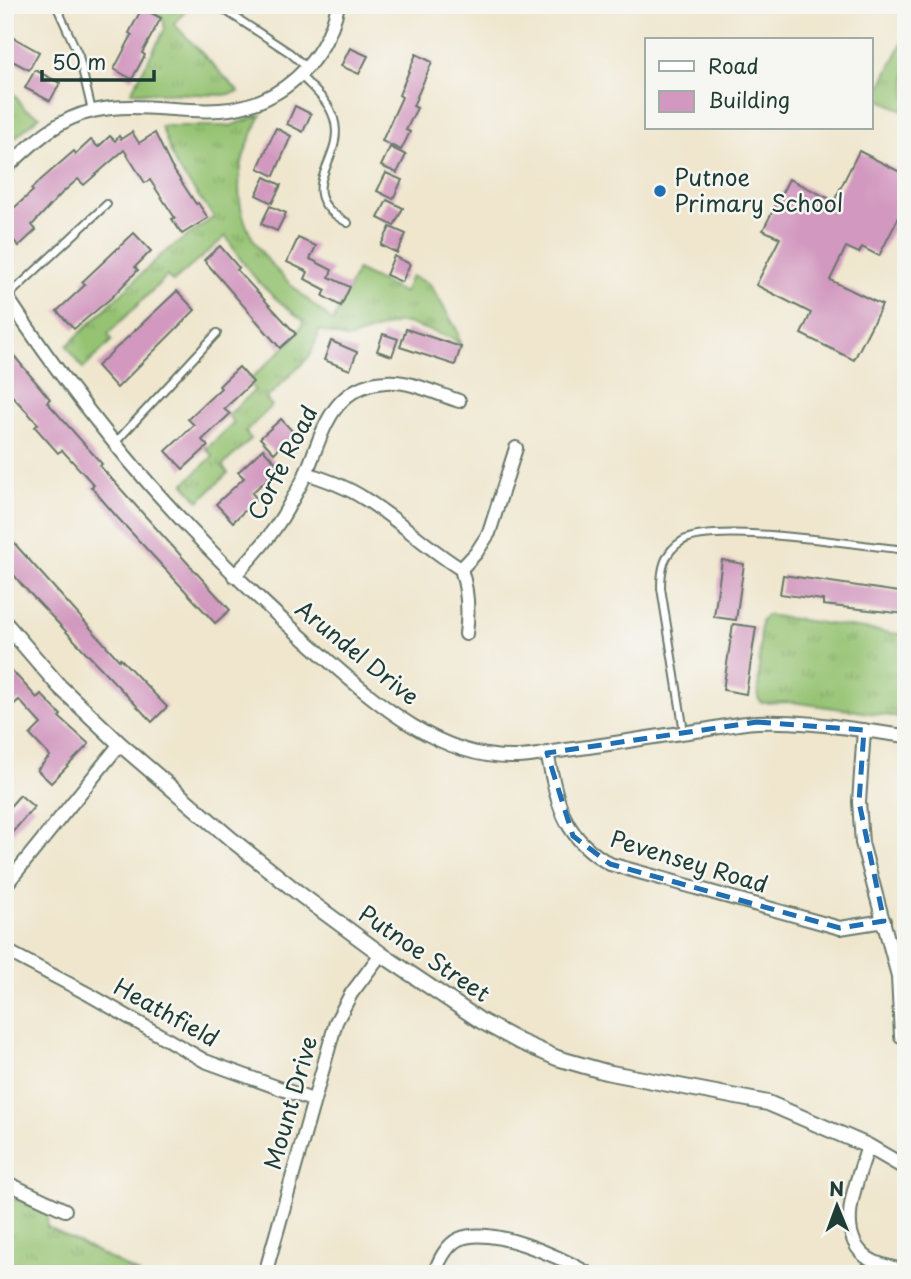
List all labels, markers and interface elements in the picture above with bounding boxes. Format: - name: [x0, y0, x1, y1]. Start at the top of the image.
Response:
- scale bar: [42, 38, 154, 82]
- legend: [645, 38, 872, 130]
- text: 50 m: [52, 45, 106, 77]
- text: Road: [708, 49, 759, 81]
- text: Building: [708, 83, 790, 115]
- place label: Putnoe Primary School: [674, 159, 843, 220]
- marker: Putnoe Primary School: [652, 183, 668, 199]
- street label: Corfe Road: [238, 399, 326, 526]
- street label: Arundel Drive: [288, 591, 427, 713]
- street label: Pevensey Road: [607, 820, 772, 901]
- street label: Putnoe Street: [352, 896, 498, 1010]
- street label: Heathfield: [108, 968, 226, 1055]
- street label: Mount Drive: [254, 1032, 325, 1174]
- north arrow: [802, 1170, 872, 1240]
- text: N: [829, 1174, 844, 1202]

